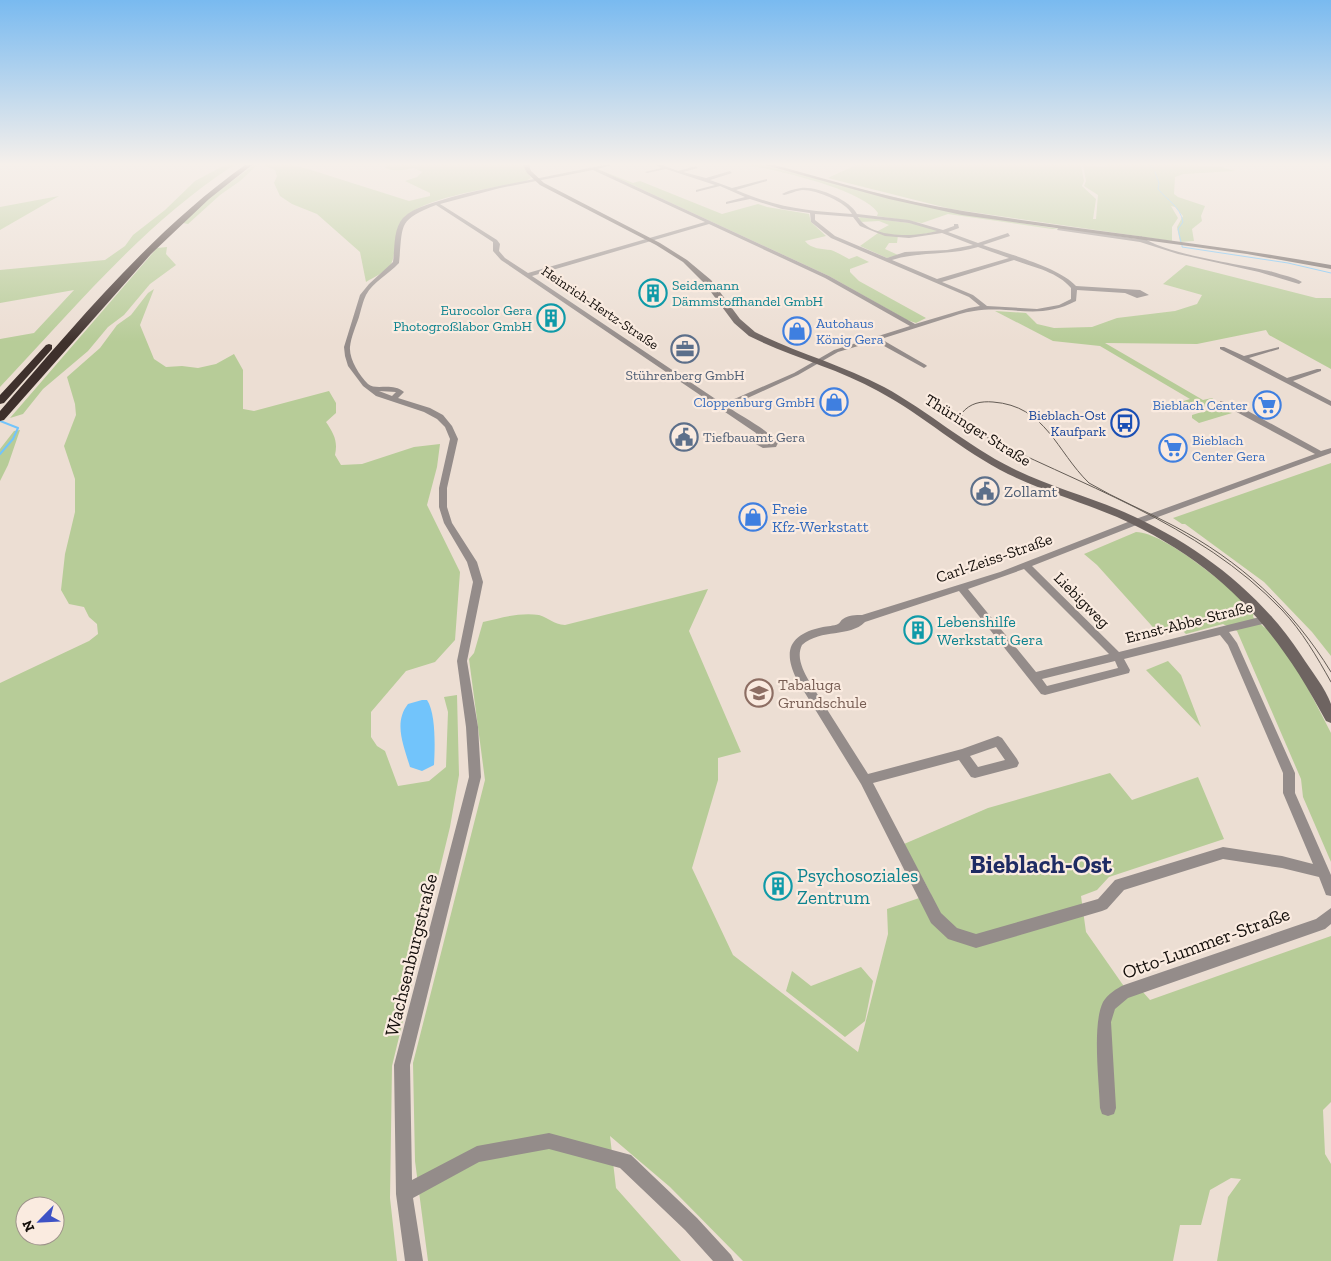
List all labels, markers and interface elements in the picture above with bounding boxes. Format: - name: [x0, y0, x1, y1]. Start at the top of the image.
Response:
- street label: Heinrich-Hertz-Straße: [538, 263, 662, 354]
- place label: Seidemann Dämmstoffhandel GmbH: [672, 277, 823, 310]
- building icon: Seidemann Dämmstoffhandel GmbH: [638, 278, 668, 308]
- place label: Eurocolor Gera Photogroßlabor GmbH: [393, 302, 532, 335]
- building icon: Eurocolor Gera Photogroßlabor GmbH: [536, 303, 566, 333]
- place label: Autohaus König Gera: [816, 315, 884, 348]
- shop icon: Autohaus König Gera: [782, 316, 812, 346]
- office icon: Stührenberg GmbH: [670, 334, 700, 364]
- place label: Stührenberg GmbH: [625, 367, 745, 384]
- shop icon: Cloppenburg GmbH: [819, 387, 849, 417]
- street label: Thüringer Straße: [921, 390, 1035, 470]
- supermarket icon: Bieblach Center: [1252, 390, 1282, 420]
- place label: Cloppenburg GmbH: [693, 394, 815, 411]
- place label: Bieblach Center: [1152, 397, 1248, 414]
- place label: Bieblach-Ost Kaufpark: [1029, 407, 1107, 440]
- bus stop icon: Bieblach-Ost Kaufpark: [1110, 408, 1140, 438]
- public building icon: Tiefbauamt Gera: [669, 422, 699, 452]
- place label: Tiefbauamt Gera: [703, 429, 805, 446]
- place label: Bieblach Center Gera: [1192, 432, 1265, 465]
- supermarket icon: Bieblach Center Gera: [1158, 433, 1188, 463]
- public building icon: Zollamt: [970, 476, 1000, 506]
- place label: Zollamt: [1004, 482, 1057, 501]
- place label: Freie Kfz-Werkstatt: [772, 499, 869, 536]
- shop icon: Freie Kfz-Werkstatt: [738, 502, 768, 532]
- street label: Carl-Zeiss-Straße: [933, 529, 1055, 587]
- street label: Liebigweg: [1050, 568, 1114, 632]
- street label: Ernst-Abbe-Straße: [1123, 597, 1255, 647]
- place label: Lebenshilfe Werkstatt Gera: [937, 612, 1043, 649]
- building icon: Lebenshilfe Werkstatt Gera: [903, 615, 933, 645]
- place label: Tabaluga Grundschule: [778, 675, 867, 712]
- school or university icon: Tabaluga Grundschule: [744, 678, 774, 708]
- district label: Bieblach-Ost: [970, 849, 1113, 879]
- place label: Psychosoziales Zentrum: [797, 864, 918, 909]
- street label: Wachsenburgstraße: [380, 871, 442, 1039]
- building icon: Psychosoziales Zentrum: [763, 871, 793, 901]
- street label: Otto-Lummer-Straße: [1119, 902, 1293, 984]
- north arrow: [15, 1196, 65, 1246]
- text: N: [19, 1217, 39, 1234]

